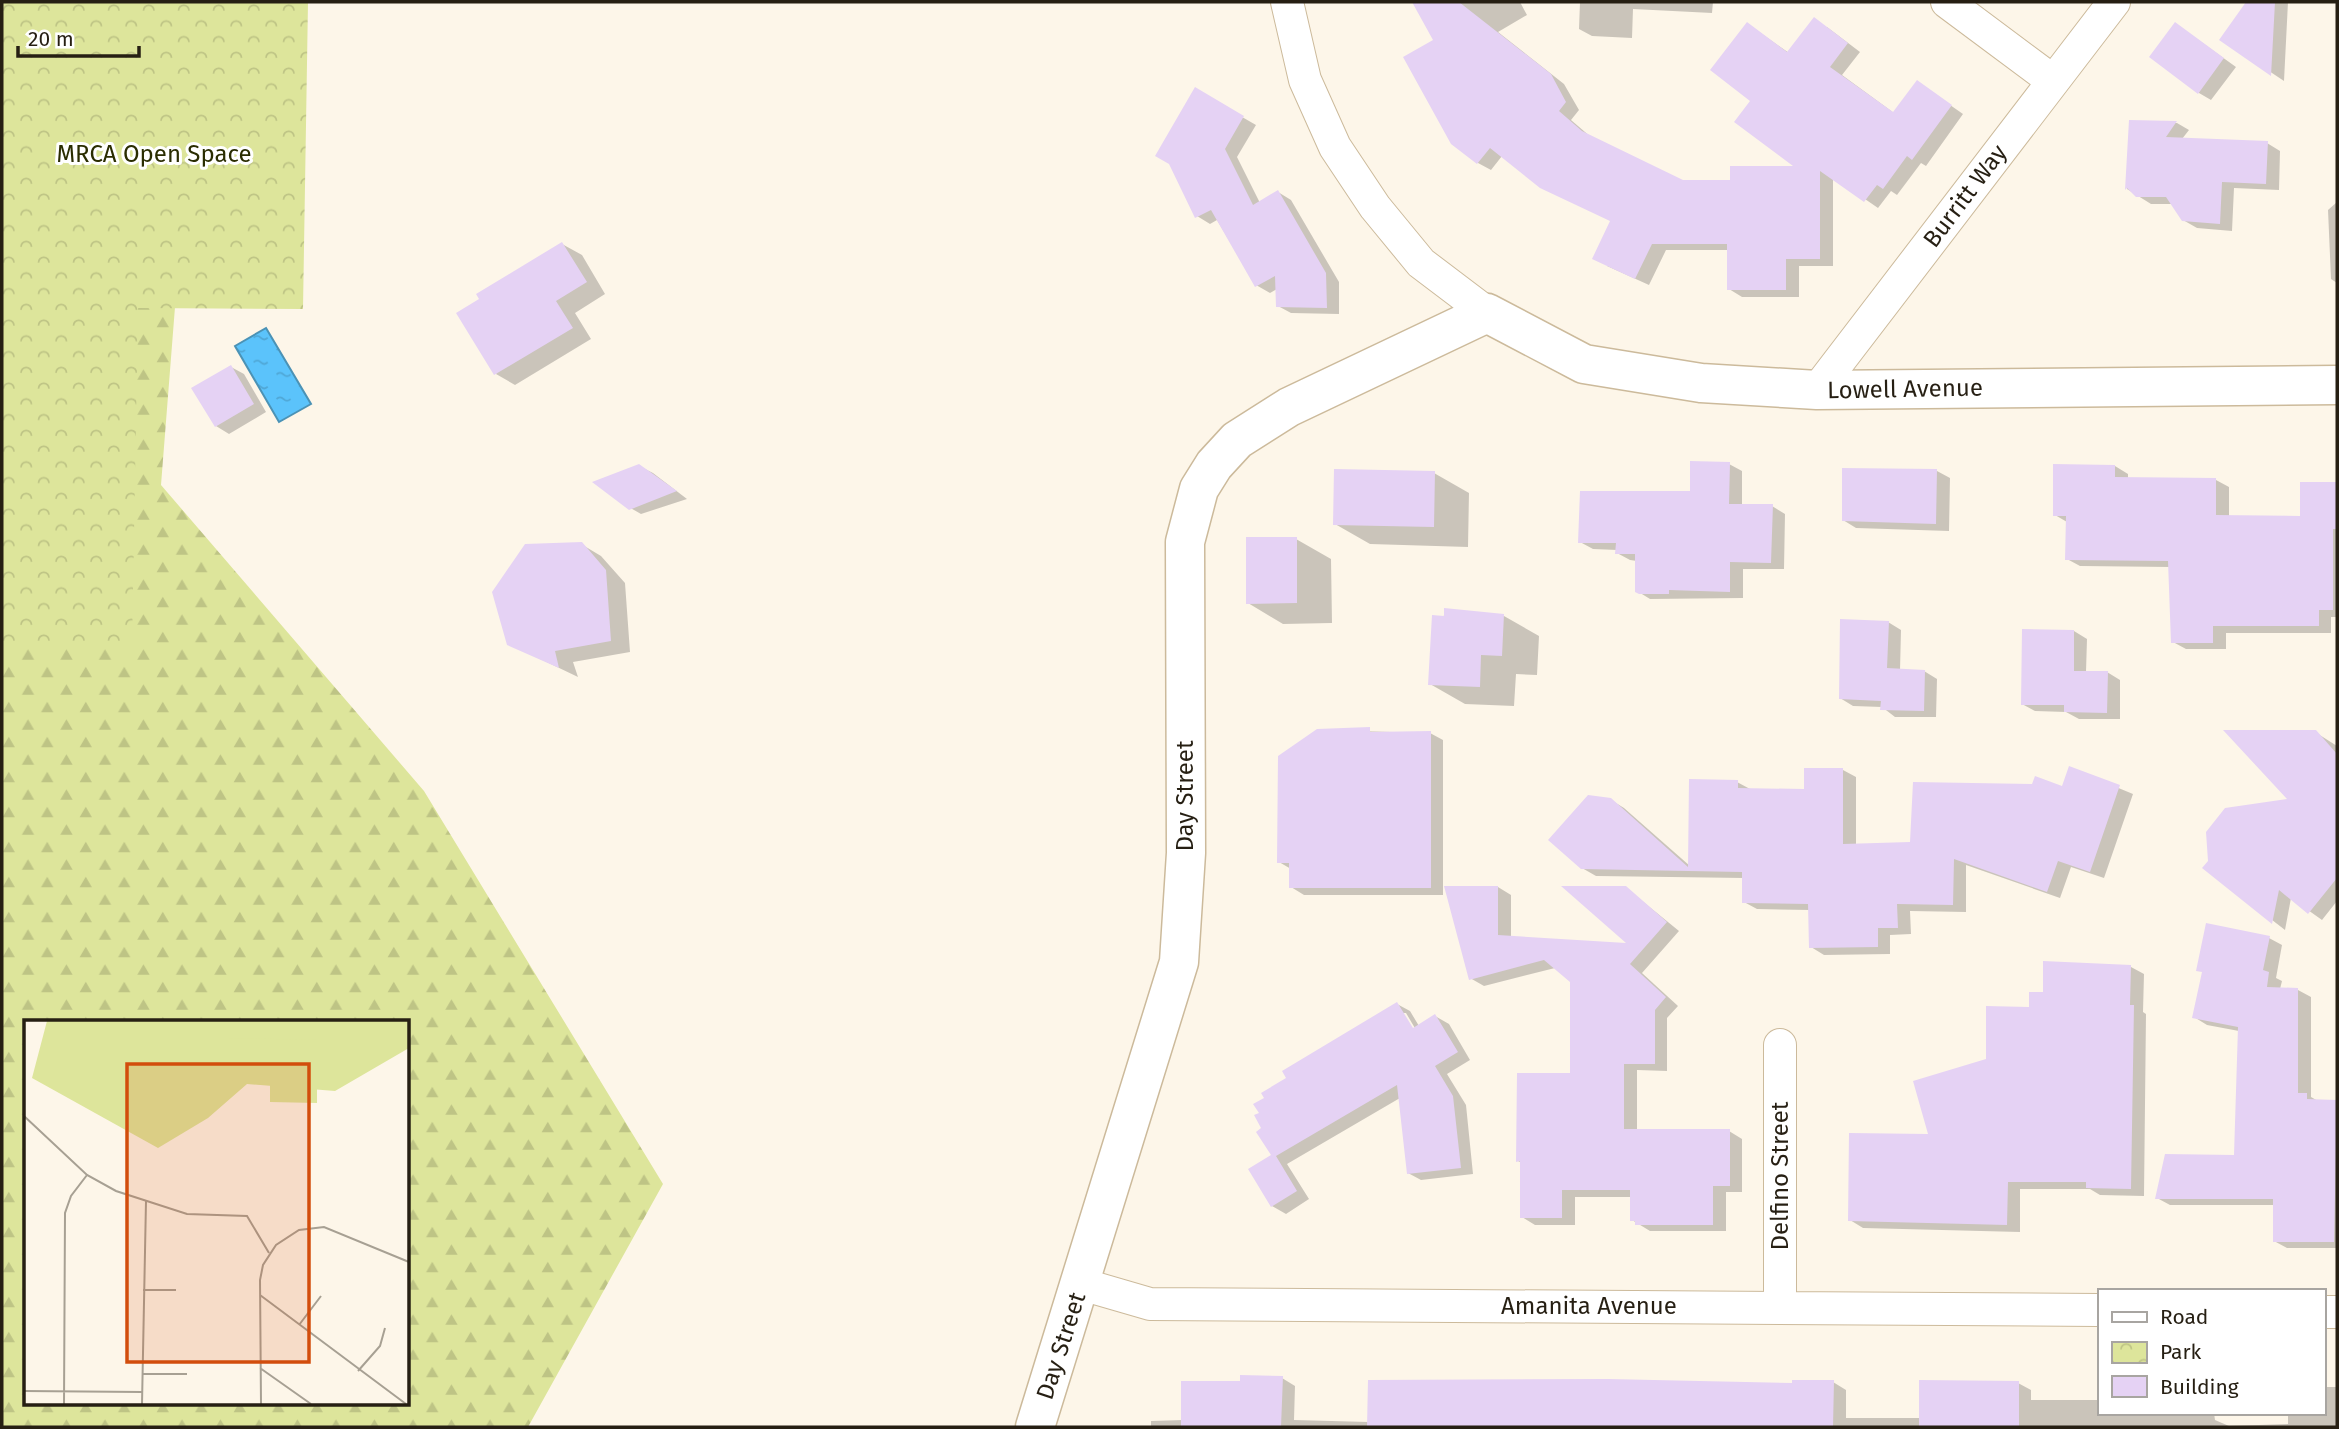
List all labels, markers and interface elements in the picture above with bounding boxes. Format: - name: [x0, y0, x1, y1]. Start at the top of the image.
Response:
- scale bar: [18, 14, 138, 58]
- text: 20 m: [28, 26, 74, 52]
- street label: Burritt Way: [1917, 139, 2013, 253]
- park label: MRCA Open Space: [56, 140, 252, 168]
- street label: Lowell Avenue: [1827, 374, 1983, 404]
- street label: Day Street: [1171, 740, 1199, 852]
- inset map: [24, 1020, 410, 1404]
- street label: Delfino Street: [1766, 1101, 1794, 1250]
- street label: Day Street: [1031, 1288, 1092, 1403]
- legend: [2098, 1289, 2325, 1415]
- street label: Amanita Avenue: [1501, 1292, 1677, 1320]
- text: Road: [2160, 1304, 2208, 1330]
- text: Park: [2160, 1339, 2202, 1365]
- text: Building: [2160, 1374, 2239, 1400]

